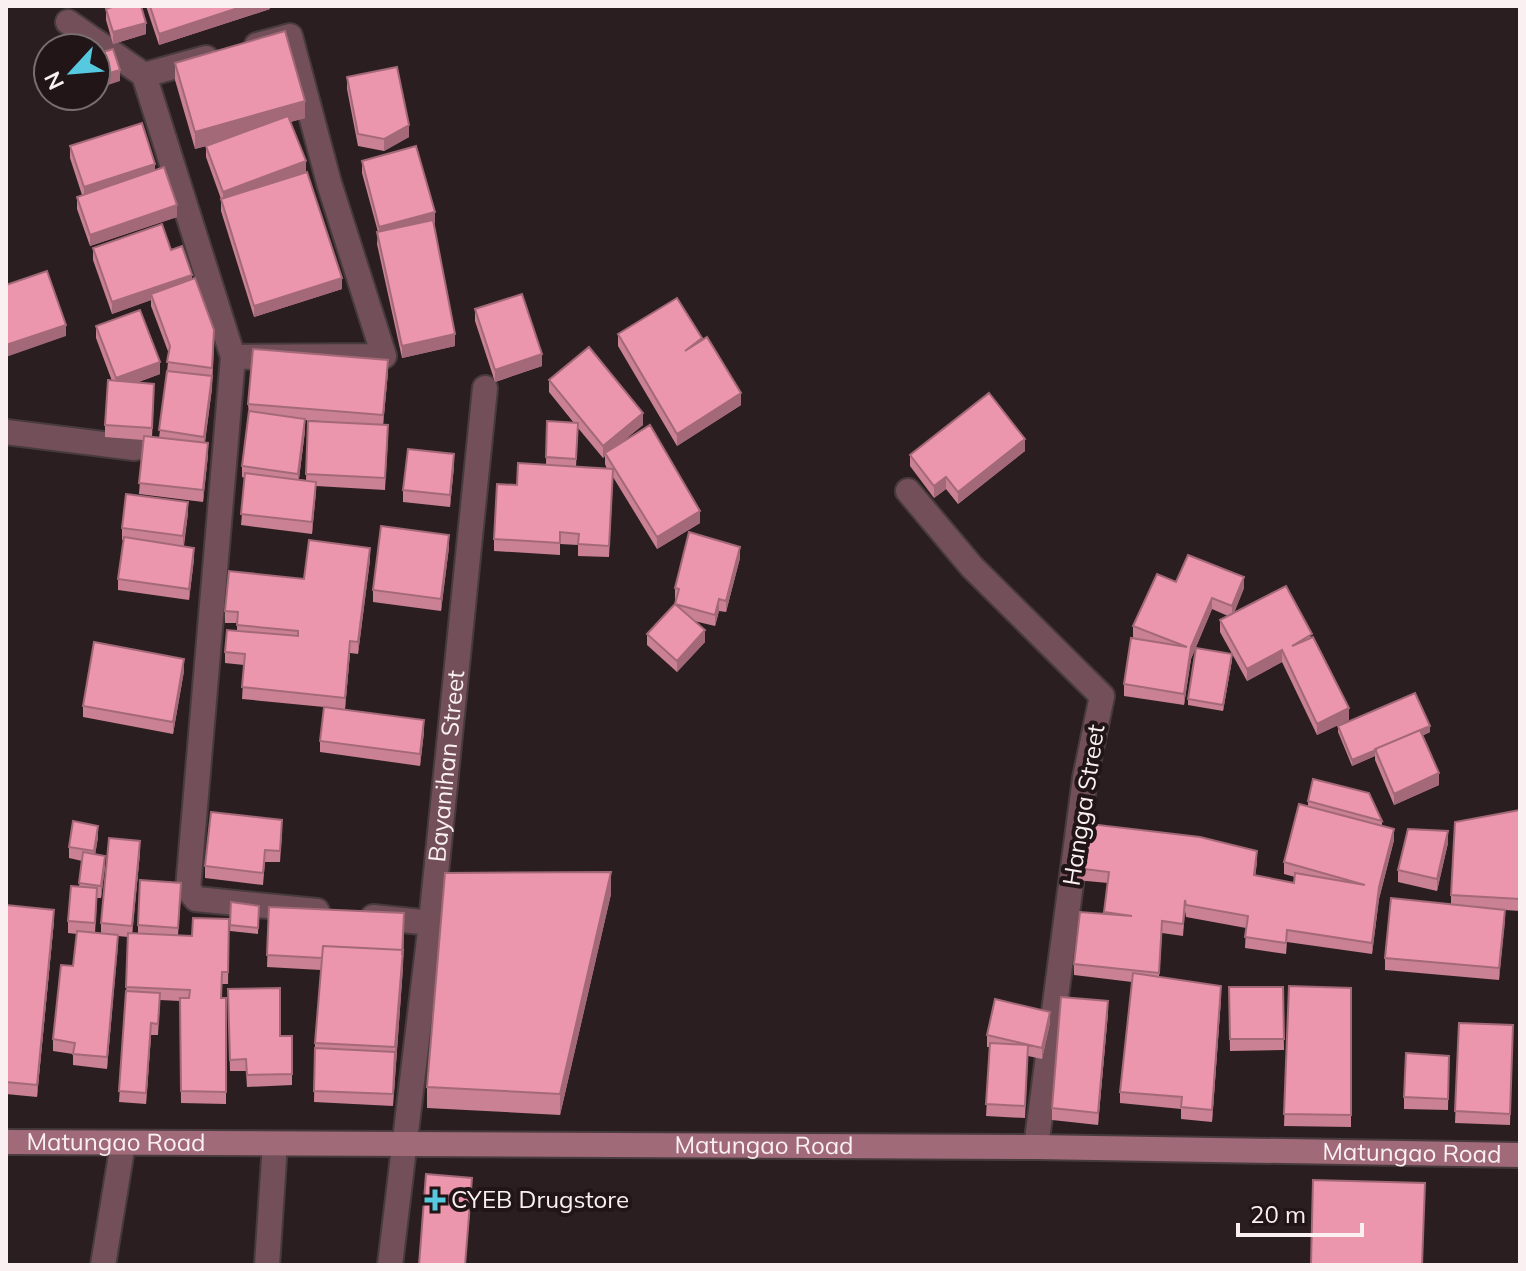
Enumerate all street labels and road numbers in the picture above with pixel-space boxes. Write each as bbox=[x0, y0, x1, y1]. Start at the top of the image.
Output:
street label: Bayanihan Street bbox=[421, 669, 470, 863]
street label: Hangga Street bbox=[1055, 722, 1111, 888]
street label: Matungao Road bbox=[26, 1126, 206, 1157]
street label: Matungao Road bbox=[674, 1129, 854, 1160]
street label: Matungao Road bbox=[1322, 1136, 1502, 1169]

